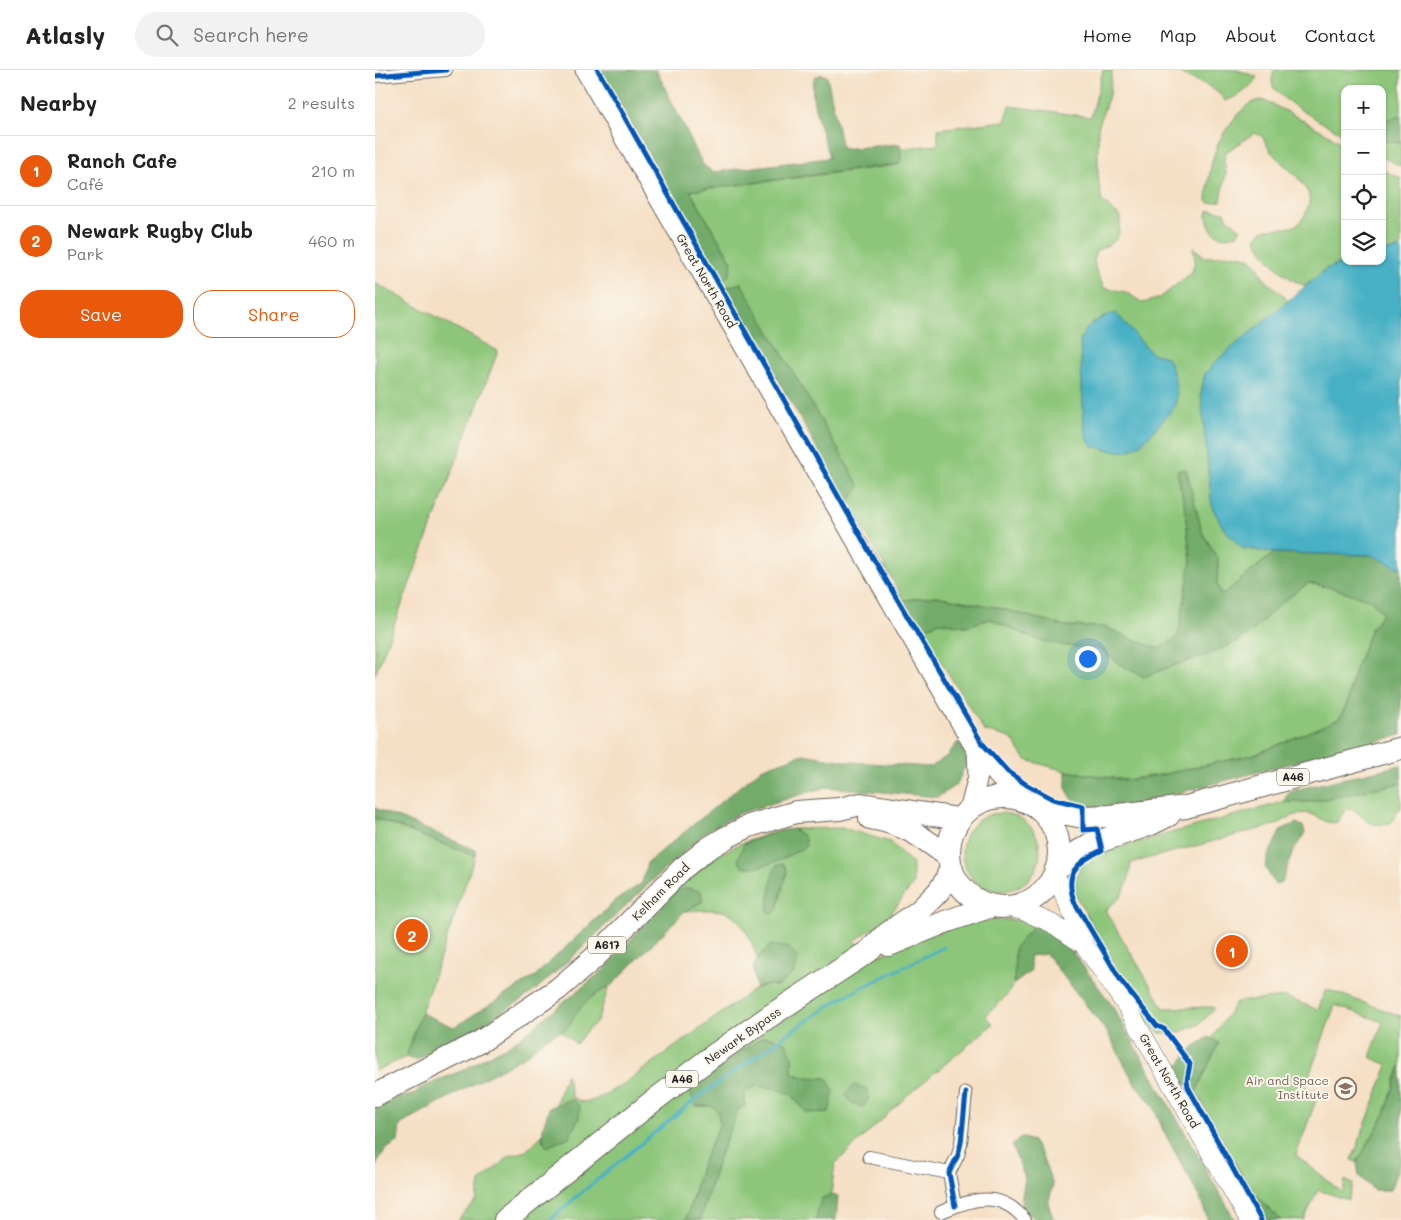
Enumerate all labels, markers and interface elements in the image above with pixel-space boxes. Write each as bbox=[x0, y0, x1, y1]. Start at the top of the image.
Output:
search box bbox=[135, 12, 485, 57]
text: Atlasly bbox=[25, 19, 105, 50]
icon: search bbox=[153, 21, 181, 49]
text: Search here bbox=[193, 22, 309, 47]
text: Home bbox=[1083, 23, 1132, 47]
text: Map bbox=[1160, 23, 1196, 47]
text: About bbox=[1224, 23, 1277, 47]
text: Contact bbox=[1305, 23, 1376, 47]
map controls bbox=[1341, 85, 1386, 265]
button: + bbox=[1341, 85, 1386, 130]
text: Nearby bbox=[20, 89, 97, 116]
text: 2 results bbox=[288, 92, 355, 113]
button: − bbox=[1341, 130, 1386, 175]
text: Ranch Cafe bbox=[67, 148, 177, 173]
text: 1 bbox=[32, 160, 40, 181]
text: 210 m bbox=[311, 160, 355, 181]
text: Café bbox=[67, 173, 104, 194]
button: locate bbox=[1341, 175, 1386, 220]
text: Newark Rugby Club bbox=[67, 218, 253, 243]
button: layers bbox=[1341, 220, 1386, 265]
text: 2 bbox=[32, 230, 40, 251]
text: 460 m bbox=[308, 230, 355, 251]
street label: Great North Road bbox=[673, 230, 741, 331]
text: Park bbox=[67, 243, 103, 264]
button: Save bbox=[20, 290, 183, 338]
button: Share bbox=[193, 290, 355, 338]
your location bbox=[1075, 646, 1101, 672]
road number: A46 bbox=[1277, 769, 1309, 786]
street label: Kelham Road bbox=[628, 859, 693, 924]
pin: 2 bbox=[396, 916, 428, 954]
pin: 1 bbox=[1216, 932, 1248, 970]
road number: A617 bbox=[588, 936, 626, 954]
street label: Newark Bypass bbox=[701, 1003, 784, 1067]
street label: Great North Road bbox=[1136, 1030, 1204, 1131]
road number: A46 bbox=[666, 1071, 698, 1088]
place label: Air and Space Institute bbox=[1245, 1072, 1329, 1102]
school or university icon: Air and Space Institute bbox=[1333, 1076, 1357, 1100]

